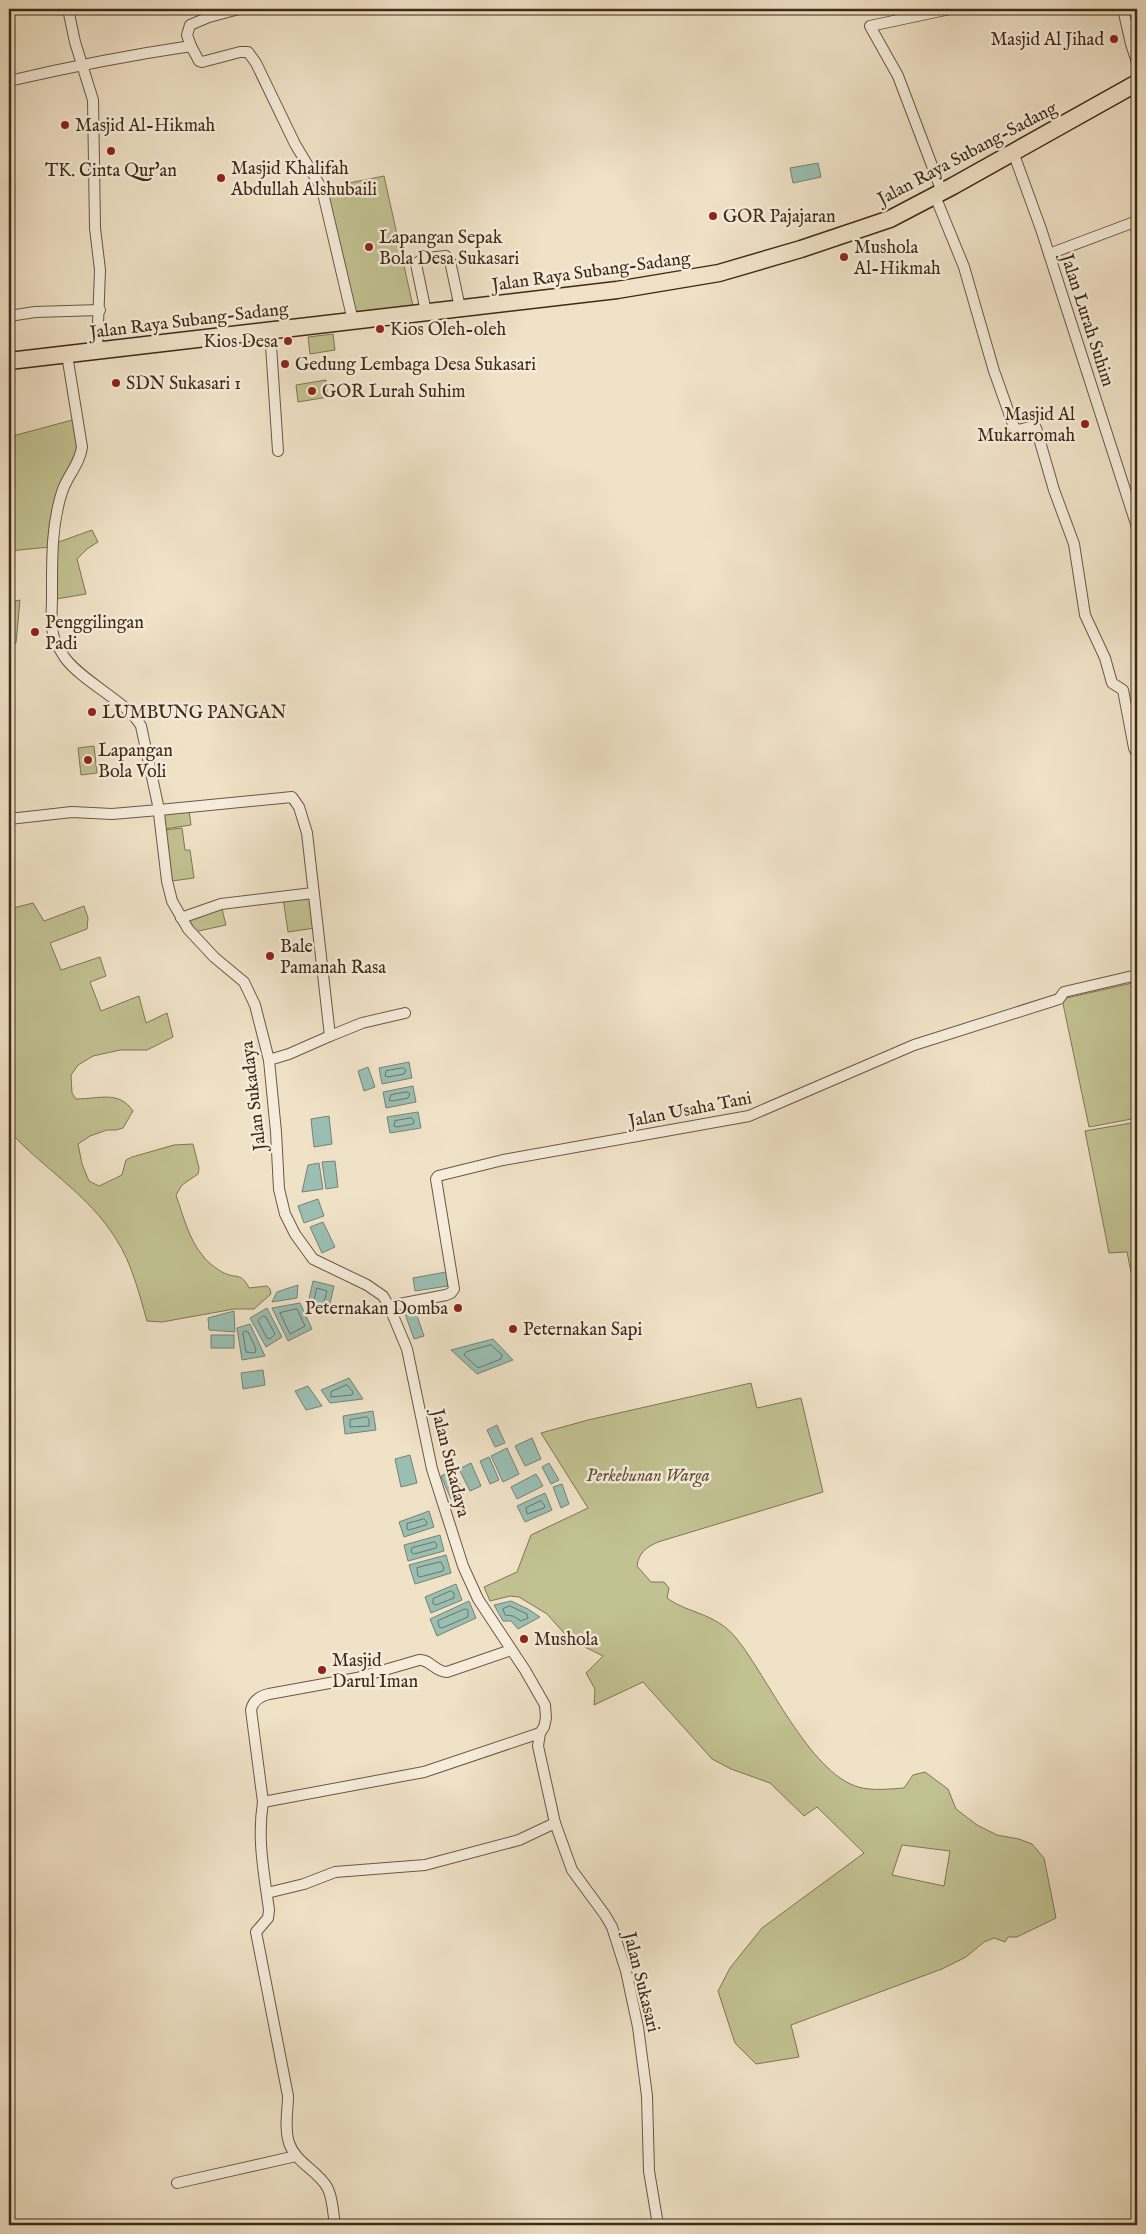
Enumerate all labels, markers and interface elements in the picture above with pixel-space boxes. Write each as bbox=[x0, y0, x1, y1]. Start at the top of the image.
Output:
place label: Masjid Al Jihad bbox=[990, 29, 1104, 52]
marker: Masjid Al Jihad bbox=[1108, 33, 1120, 45]
street label: Jalan Raya Subang-Sadang bbox=[872, 97, 1062, 212]
place label: Masjid Al-Hikmah bbox=[75, 115, 216, 138]
marker: Masjid Al-Hikmah bbox=[59, 119, 71, 131]
marker: TK. Cinta Qur'an bbox=[105, 145, 117, 157]
place label: Masjid Khalifah Abdullah Alshubaili bbox=[230, 158, 377, 202]
place label: TK. Cinta Qur'an bbox=[45, 160, 177, 183]
marker: Masjid Khalifah Abdullah Alshubaili bbox=[215, 172, 227, 184]
place label: GOR Pajajaran bbox=[723, 206, 836, 229]
marker: GOR Pajajaran bbox=[707, 210, 719, 222]
place label: Lapangan Sepak Bola Desa Sukasari bbox=[379, 227, 520, 271]
place label: Mushola Al-Hikmah bbox=[853, 237, 941, 281]
marker: Lapangan Sepak Bola Desa Sukasari bbox=[363, 241, 375, 253]
street label: Jalan Raya Subang-Sadang bbox=[489, 247, 692, 298]
street label: Jalan Lurah Suhim bbox=[1054, 249, 1119, 390]
marker: Mushola Al-Hikmah bbox=[838, 251, 850, 263]
street label: Jalan Raya Subang-Sadang bbox=[87, 298, 290, 345]
place label: Kios Oleh-oleh bbox=[390, 319, 506, 342]
marker: Kios Oleh-oleh bbox=[374, 323, 386, 335]
place label: Kios Desa bbox=[203, 331, 278, 354]
marker: Kios Desa bbox=[282, 335, 294, 347]
place label: Gedung Lembaga Desa Sukasari bbox=[295, 354, 536, 377]
marker: Gedung Lembaga Desa Sukasari bbox=[279, 358, 291, 370]
place label: SDN Sukasari 1 bbox=[126, 373, 241, 396]
marker: SDN Sukasari 1 bbox=[110, 377, 122, 389]
place label: GOR Lurah Suhim bbox=[322, 381, 466, 404]
marker: GOR Lurah Suhim bbox=[306, 385, 318, 397]
place label: Masjid Al Mukarromah bbox=[977, 404, 1075, 448]
marker: Masjid Al Mukarromah bbox=[1079, 418, 1091, 430]
place label: Penggilingan Padi bbox=[45, 612, 144, 656]
marker: Penggilingan Padi bbox=[29, 626, 41, 638]
place label: LUMBUNG PANGAN bbox=[102, 702, 287, 725]
marker: LUMBUNG PANGAN bbox=[86, 706, 98, 718]
place label: Lapangan Bola Voli bbox=[98, 740, 173, 784]
marker: Lapangan Bola Voli bbox=[82, 754, 94, 766]
place label: Bale Pamanah Rasa bbox=[280, 936, 386, 980]
marker: Bale Pamanah Rasa bbox=[264, 950, 276, 962]
street label: Jalan Sukadaya bbox=[236, 1039, 273, 1154]
street label: Jalan Usaha Tani bbox=[625, 1087, 754, 1134]
place label: Peternakan Domba bbox=[305, 1298, 448, 1321]
marker: Peternakan Domba bbox=[452, 1302, 464, 1314]
place label: Peternakan Sapi bbox=[523, 1319, 642, 1342]
marker: Peternakan Sapi bbox=[507, 1323, 519, 1335]
street label: Jalan Sukadaya bbox=[425, 1405, 474, 1520]
park label: Perkebunan Warga bbox=[586, 1465, 710, 1488]
place label: Mushola bbox=[534, 1629, 598, 1652]
marker: Mushola bbox=[518, 1633, 530, 1645]
place label: Masjid Darul Iman bbox=[332, 1650, 418, 1694]
marker: Masjid Darul Iman bbox=[316, 1664, 328, 1676]
street label: Jalan Sukasari bbox=[617, 1928, 664, 2035]

